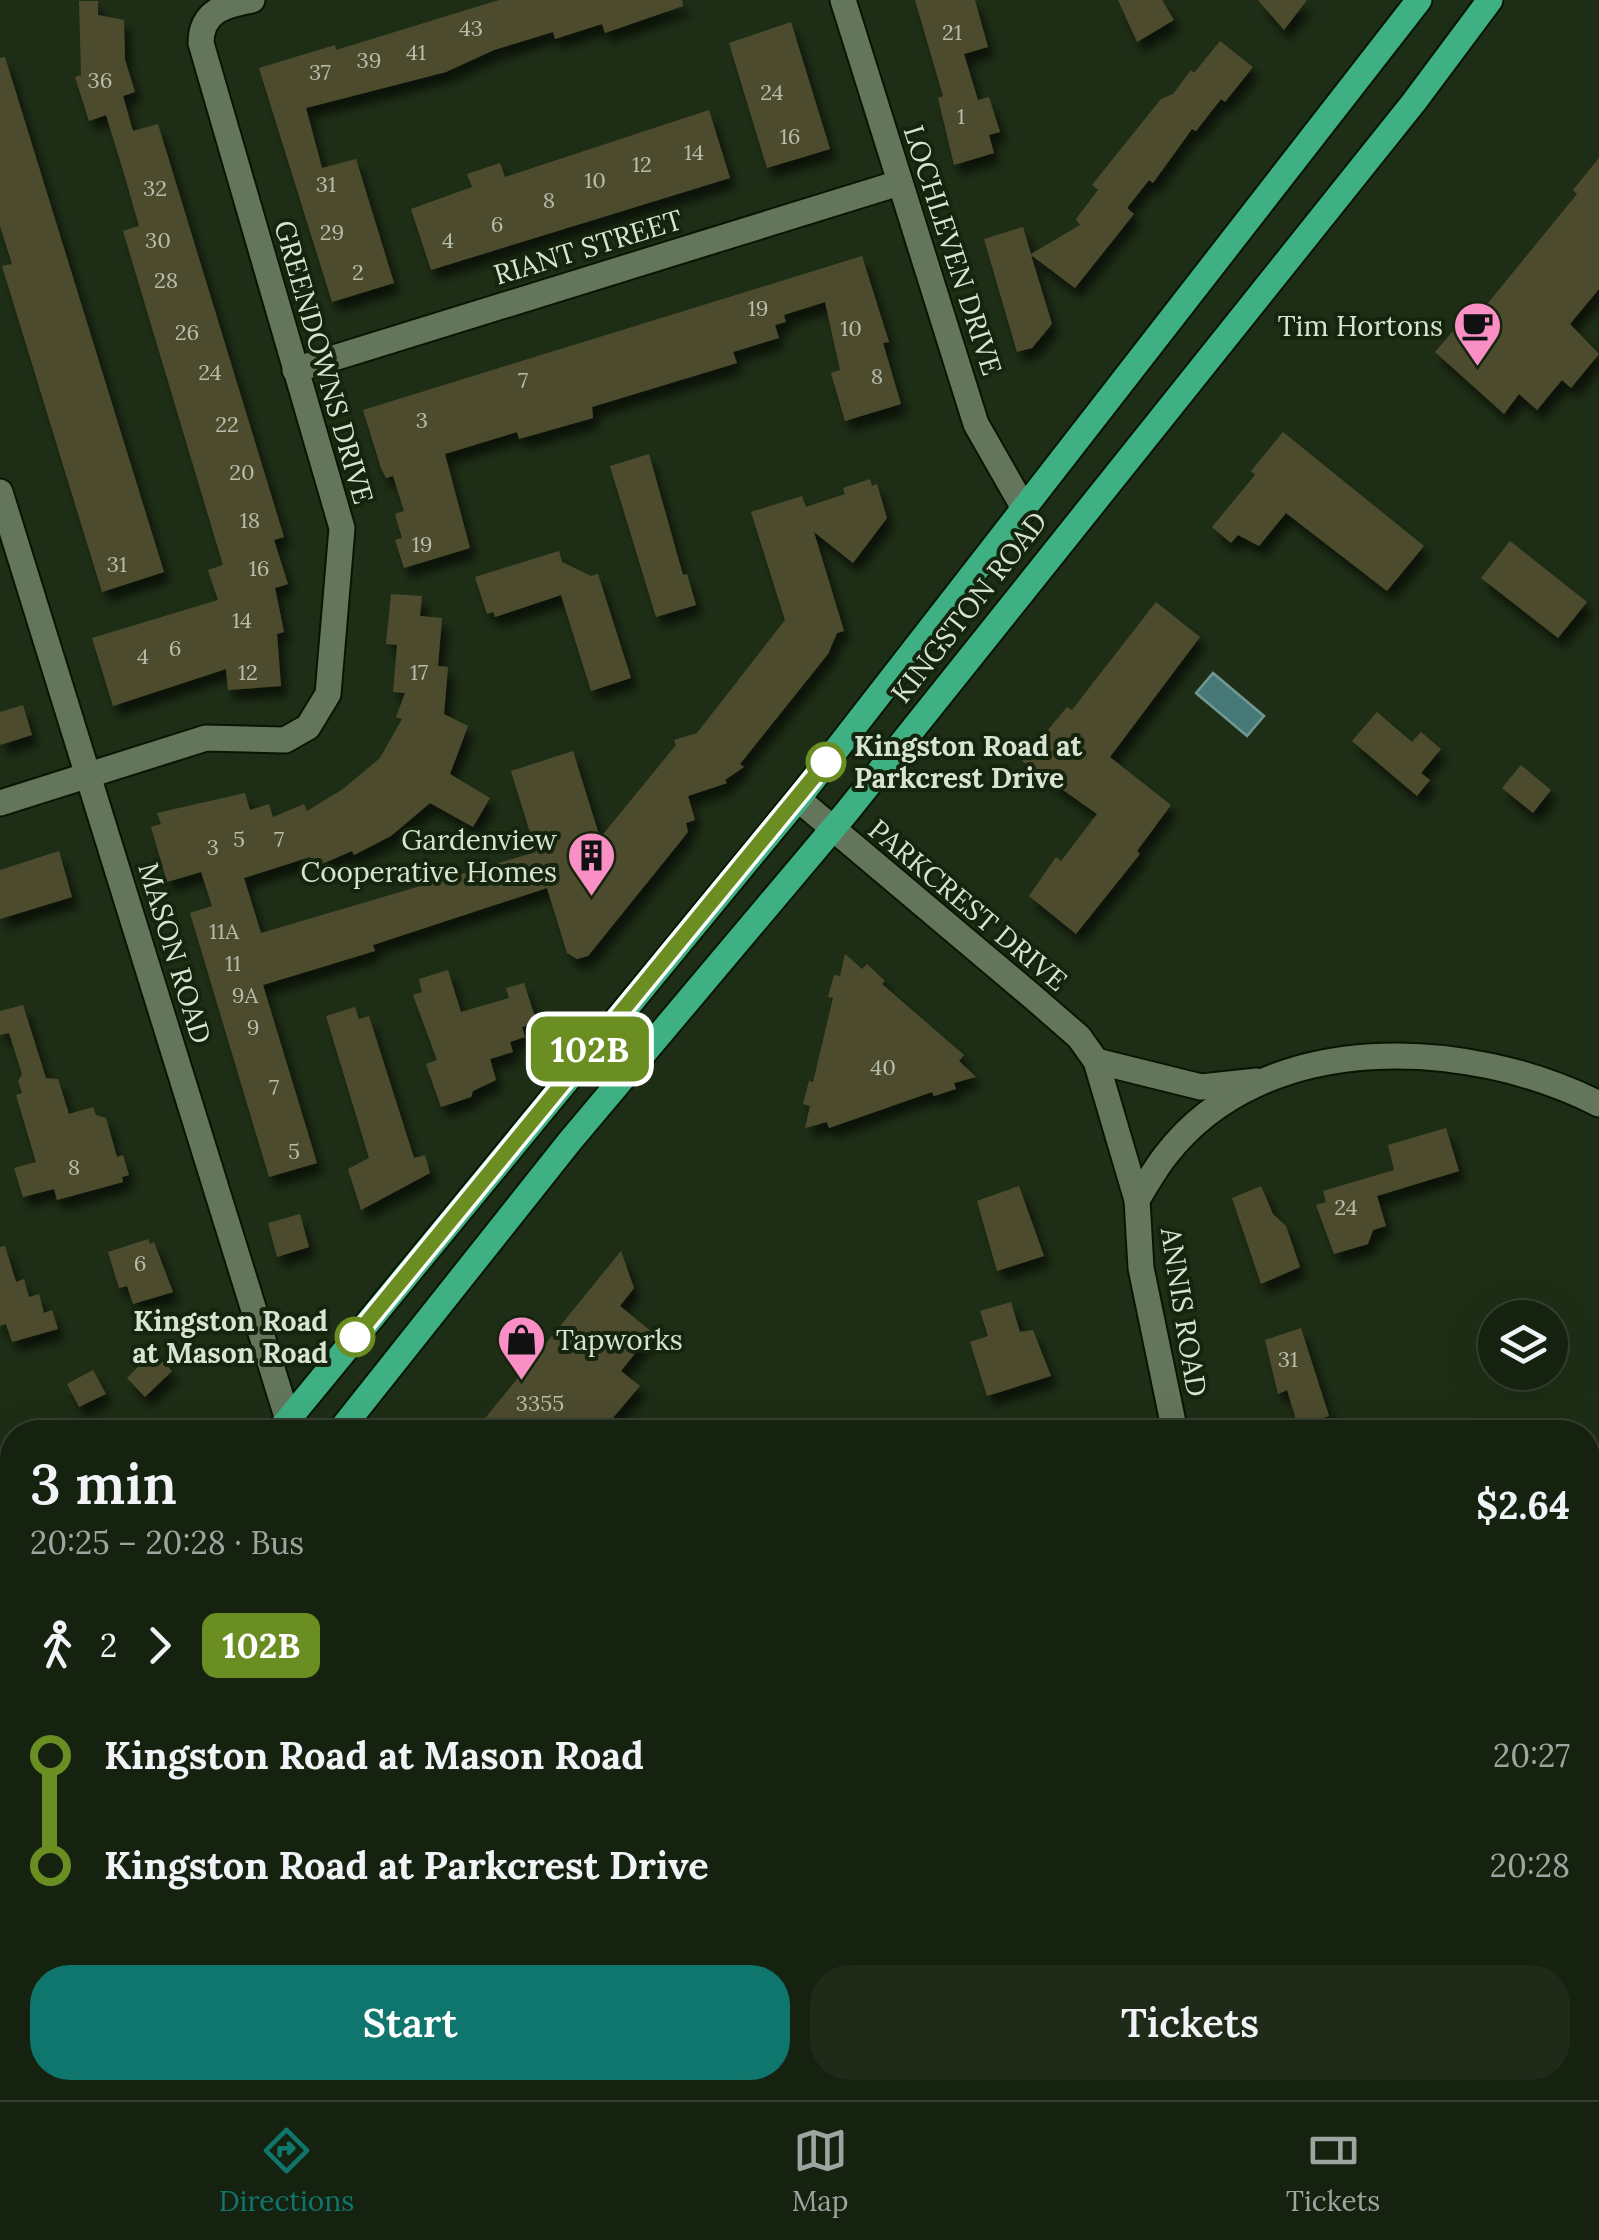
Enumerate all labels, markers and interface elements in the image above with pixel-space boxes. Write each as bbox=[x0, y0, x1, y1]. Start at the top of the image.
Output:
house number: 43 bbox=[459, 14, 483, 42]
house number: 21 bbox=[942, 18, 962, 46]
house number: 41 bbox=[406, 38, 426, 66]
house number: 39 bbox=[357, 46, 381, 74]
house number: 37 bbox=[309, 58, 331, 86]
house number: 36 bbox=[88, 66, 112, 94]
house number: 24 bbox=[760, 78, 784, 106]
house number: 1 bbox=[957, 102, 965, 130]
street label: LOCHLEVEN DRIVE bbox=[896, 121, 1010, 379]
house number: 16 bbox=[780, 122, 800, 150]
house number: 14 bbox=[684, 138, 704, 166]
house number: 12 bbox=[632, 150, 652, 178]
house number: 10 bbox=[584, 166, 606, 194]
house number: 31 bbox=[316, 170, 336, 198]
house number: 32 bbox=[143, 174, 167, 202]
house number: 8 bbox=[543, 186, 555, 214]
street label: RIANT STREET bbox=[489, 201, 687, 293]
house number: 6 bbox=[491, 210, 503, 238]
street label: GREENDOWNS DRIVE bbox=[266, 216, 382, 508]
house number: 29 bbox=[320, 218, 344, 246]
house number: 30 bbox=[145, 226, 171, 254]
house number: 4 bbox=[442, 226, 454, 254]
house number: 2 bbox=[352, 258, 364, 286]
house number: 28 bbox=[154, 266, 178, 294]
house number: 19 bbox=[748, 294, 768, 322]
cafe icon: Tim Hortons bbox=[1452, 300, 1504, 368]
place label: Tim Hortons bbox=[1278, 308, 1443, 344]
house number: 10 bbox=[840, 314, 862, 342]
house number: 26 bbox=[175, 318, 199, 346]
house number: 24 bbox=[198, 358, 222, 386]
house number: 8 bbox=[871, 362, 883, 390]
house number: 7 bbox=[518, 366, 528, 394]
house number: 3 bbox=[416, 406, 428, 434]
house number: 22 bbox=[215, 410, 239, 438]
house number: 20 bbox=[229, 458, 255, 486]
street label: KINGSTON ROAD bbox=[883, 504, 1055, 710]
house number: 18 bbox=[240, 506, 260, 534]
house number: 19 bbox=[412, 530, 432, 558]
house number: 31 bbox=[107, 550, 127, 578]
house number: 16 bbox=[249, 554, 269, 582]
house number: 14 bbox=[232, 606, 252, 634]
house number: 6 bbox=[169, 634, 181, 662]
house number: 4 bbox=[137, 642, 149, 670]
house number: 12 bbox=[238, 658, 258, 686]
house number: 17 bbox=[410, 658, 428, 686]
place label: Kingston Road at Parkcrest Drive bbox=[854, 728, 1083, 796]
marker: Kingston Road at Parkcrest Drive bbox=[807, 743, 845, 781]
street label: PARKCREST DRIVE bbox=[861, 811, 1075, 999]
place label: Gardenview Cooperative Homes bbox=[301, 822, 558, 890]
house number: 5 bbox=[233, 825, 245, 853]
house number: 7 bbox=[274, 825, 284, 853]
building icon: Gardenview Cooperative Homes bbox=[566, 830, 618, 898]
house number: 3 bbox=[207, 833, 219, 861]
street label: MASON ROAD bbox=[130, 858, 220, 1048]
house number: 11A bbox=[209, 917, 240, 945]
house number: 11 bbox=[225, 949, 241, 977]
house number: 9A bbox=[232, 981, 259, 1009]
house number: 9 bbox=[247, 1013, 259, 1041]
line badge: 102B bbox=[520, 1016, 660, 1082]
text: 102B bbox=[551, 1027, 629, 1072]
house number: 40 bbox=[870, 1053, 896, 1081]
house number: 7 bbox=[269, 1073, 279, 1101]
house number: 5 bbox=[288, 1137, 300, 1165]
house number: 8 bbox=[68, 1153, 80, 1181]
house number: 24 bbox=[1334, 1193, 1358, 1221]
street label: ANNIS ROAD bbox=[1153, 1224, 1215, 1399]
house number: 6 bbox=[134, 1249, 146, 1277]
map controls bbox=[1478, 1300, 1568, 1390]
button: layers bbox=[1478, 1300, 1568, 1390]
place label: Kingston Road at Mason Road bbox=[132, 1303, 328, 1371]
shop icon: Tapworks bbox=[495, 1314, 547, 1382]
marker: Kingston Road at Mason Road bbox=[336, 1318, 374, 1356]
place label: Tapworks bbox=[556, 1322, 683, 1358]
house number: 31 bbox=[1278, 1345, 1298, 1373]
house number: 3355 bbox=[516, 1389, 564, 1417]
text: 3 min bbox=[30, 1449, 177, 1519]
text: $2.64 bbox=[1476, 1481, 1570, 1529]
text: 20:25 – 20:28 · Bus bbox=[30, 1522, 304, 1563]
icon: walk bbox=[30, 1618, 85, 1673]
icon: forward bbox=[132, 1618, 187, 1673]
text: 102B bbox=[222, 1623, 300, 1668]
text: 2 bbox=[100, 1625, 117, 1666]
text: Kingston Road at Mason Road bbox=[104, 1731, 644, 1779]
text: 20:27 bbox=[1493, 1735, 1570, 1776]
text: Kingston Road at Parkcrest Drive bbox=[104, 1841, 709, 1889]
text: 20:28 bbox=[1490, 1845, 1570, 1886]
button: Start bbox=[30, 1965, 790, 2080]
button: Tickets bbox=[810, 1965, 1570, 2080]
tab: Directions bbox=[219, 2123, 354, 2219]
tab: Map bbox=[792, 2123, 849, 2219]
tab: Tickets bbox=[1286, 2123, 1380, 2219]

